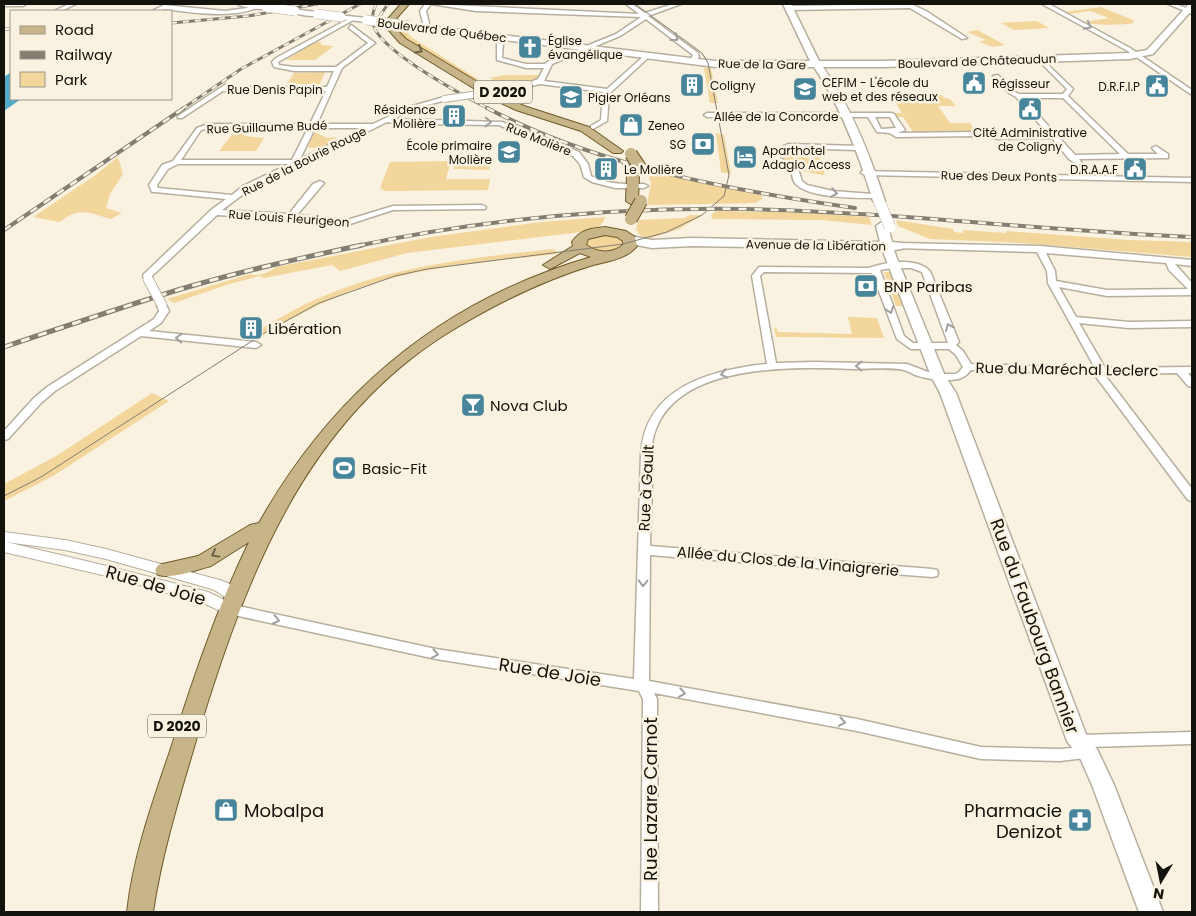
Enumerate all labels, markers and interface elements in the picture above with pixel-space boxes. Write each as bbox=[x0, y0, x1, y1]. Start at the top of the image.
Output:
legend bbox=[10, 10, 172, 100]
street label: Boulevard de Québec bbox=[376, 14, 508, 46]
text: Road bbox=[55, 19, 94, 40]
one-way arrow bbox=[1083, 20, 1092, 30]
place label: Église évangélique bbox=[548, 32, 623, 63]
one-way arrow bbox=[669, 32, 679, 41]
church icon: Église évangélique bbox=[517, 34, 543, 60]
text: Railway bbox=[55, 44, 113, 65]
one-way arrow bbox=[413, 44, 422, 54]
street label: Boulevard de Châteaudun bbox=[897, 50, 1057, 72]
street label: Rue de la Gare bbox=[718, 55, 806, 73]
text: Park bbox=[55, 69, 87, 90]
public building icon: Régisseur bbox=[961, 70, 987, 96]
building icon: Coligny bbox=[679, 72, 705, 98]
public building icon: D.R.F.I.P bbox=[1144, 73, 1170, 99]
place label: CEFIM - L'école du web et des réseaux bbox=[822, 74, 938, 105]
place label: Régisseur bbox=[992, 75, 1050, 92]
school or university icon: CEFIM - L'école du web et des réseaux bbox=[792, 76, 818, 102]
place label: Coligny bbox=[710, 77, 756, 94]
place label: D.R.F.I.P bbox=[1098, 78, 1140, 95]
road number: D 2020 bbox=[474, 80, 532, 104]
street label: Rue Denis Papin bbox=[227, 81, 323, 98]
school or university icon: Pigier Orléans bbox=[558, 84, 584, 110]
place label: Pigier Orléans bbox=[588, 89, 670, 106]
public building icon: Cité Administrative de Coligny bbox=[1017, 96, 1043, 122]
place label: Résidence Molière bbox=[374, 101, 436, 132]
building icon: Résidence Molière bbox=[441, 103, 467, 129]
street label: Allée de la Concorde bbox=[714, 108, 838, 125]
shop icon: Zeneo bbox=[618, 112, 644, 138]
street label: Rue Guillaume Budé bbox=[206, 116, 328, 138]
one-way arrow bbox=[484, 117, 492, 128]
place label: Zeneo bbox=[648, 117, 685, 134]
street label: Rue Molière bbox=[504, 118, 574, 160]
street label: Rue de la Bourie Rouge bbox=[239, 122, 369, 200]
place label: Cité Administrative de Coligny bbox=[973, 124, 1087, 155]
bank icon: SG bbox=[690, 131, 716, 157]
place label: SG bbox=[670, 136, 686, 153]
place label: École primaire Molière bbox=[406, 137, 492, 168]
school or university icon: École primaire Molière bbox=[496, 139, 522, 165]
place label: Aparthotel Adagio Access bbox=[762, 142, 851, 173]
hotel icon: Aparthotel Adagio Access bbox=[732, 144, 758, 170]
building icon: Le Molière bbox=[593, 156, 619, 182]
public building icon: D.R.A.A.F bbox=[1122, 156, 1148, 182]
place label: Le Molière bbox=[624, 161, 683, 178]
place label: D.R.A.A.F bbox=[1070, 161, 1118, 178]
street label: Rue des Deux Ponts bbox=[941, 166, 1057, 186]
one-way arrow bbox=[829, 187, 838, 197]
street label: Rue Louis Fleurigeon bbox=[228, 205, 350, 231]
street label: Avenue de la Libération bbox=[746, 235, 886, 255]
bank icon: BNP Paribas bbox=[853, 273, 879, 299]
place label: BNP Paribas bbox=[884, 276, 973, 297]
one-way arrow bbox=[884, 305, 894, 314]
building icon: Libération bbox=[238, 315, 264, 341]
place label: Libération bbox=[268, 318, 342, 339]
one-way arrow bbox=[944, 323, 955, 332]
one-way arrow bbox=[175, 332, 183, 343]
street label: Rue du Maréchal Leclerc bbox=[975, 357, 1159, 381]
one-way arrow bbox=[854, 361, 862, 372]
one-way arrow bbox=[719, 368, 728, 379]
bar icon: Nova Club bbox=[460, 392, 486, 418]
place label: Nova Club bbox=[490, 395, 568, 416]
street label: Rue à Gault bbox=[633, 444, 659, 532]
sports icon: Basic-Fit bbox=[331, 455, 357, 481]
place label: Basic-Fit bbox=[362, 458, 427, 479]
street label: Rue du Faubourg Bannier bbox=[984, 515, 1086, 737]
street label: Allée du Clos de la Vinaigrerie bbox=[676, 541, 900, 581]
one-way arrow bbox=[212, 548, 221, 558]
street label: Rue de Joie bbox=[103, 559, 209, 611]
one-way arrow bbox=[638, 580, 648, 587]
one-way arrow bbox=[272, 614, 280, 625]
one-way arrow bbox=[431, 648, 439, 659]
street label: Rue de Joie bbox=[497, 652, 603, 692]
one-way arrow bbox=[677, 687, 686, 698]
road number: D 2020 bbox=[148, 714, 206, 738]
street label: Rue Lazare Carnot bbox=[638, 717, 663, 881]
one-way arrow bbox=[837, 717, 846, 727]
shop icon: Mobalpa bbox=[213, 797, 239, 823]
place label: Mobalpa bbox=[244, 798, 324, 823]
place label: Pharmacie Denizot bbox=[964, 798, 1062, 844]
pharmacy icon: Pharmacie Denizot bbox=[1067, 807, 1093, 833]
north arrow bbox=[1136, 856, 1186, 906]
text: N bbox=[1152, 883, 1166, 905]

